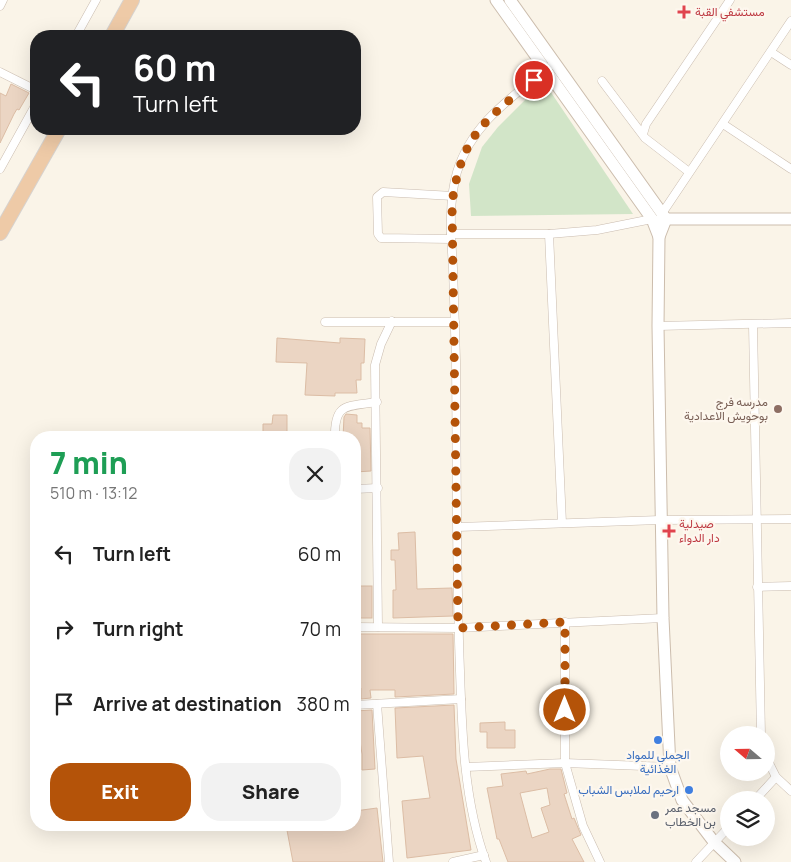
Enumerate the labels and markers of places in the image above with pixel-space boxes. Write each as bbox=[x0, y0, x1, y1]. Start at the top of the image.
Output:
place label: مستشفي القبة bbox=[695, 3, 765, 22]
marker: مستشفي القبة bbox=[677, 5, 691, 19]
pin bbox=[513, 59, 555, 101]
place label: مدرسه فرج بوحويش الاعدادية bbox=[684, 393, 768, 424]
marker: مدرسه فرج بوحويش الاعدادية bbox=[772, 403, 784, 415]
place label: صيدلية دار الدواء bbox=[679, 515, 720, 546]
marker: صيدلية دار الدواء bbox=[663, 525, 675, 537]
marker: الجملي للمواد الغذائية bbox=[652, 734, 664, 746]
place label: الجملي للمواد الغذائية bbox=[626, 746, 690, 777]
place label: ارحيم لملابس الشباب bbox=[578, 781, 679, 798]
marker: ارحيم لملابس الشباب bbox=[683, 784, 695, 796]
place label: مسجد عمر بن الخطاب bbox=[664, 799, 716, 830]
marker: مسجد عمر بن الخطاب bbox=[649, 809, 661, 821]

